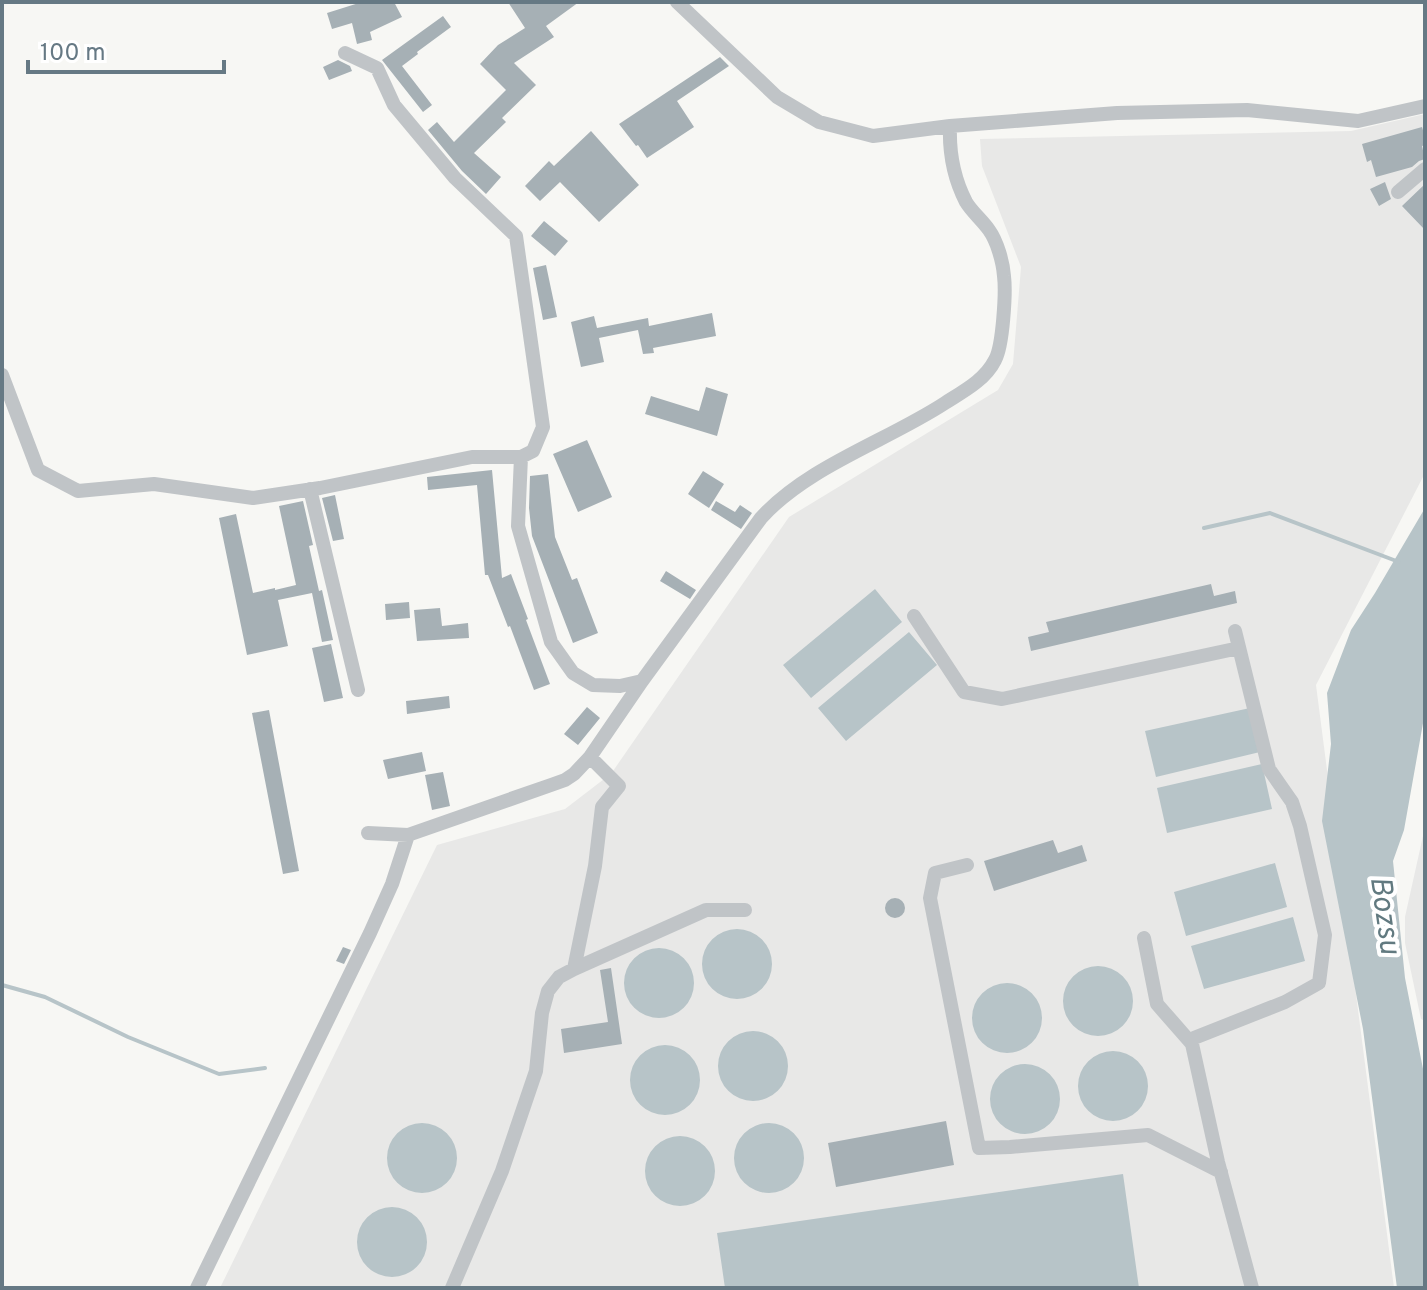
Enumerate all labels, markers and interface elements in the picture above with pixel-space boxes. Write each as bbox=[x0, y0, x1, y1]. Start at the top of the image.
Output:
scale bar bbox=[28, 24, 224, 74]
text: 100 m bbox=[40, 39, 106, 69]
water label: Bozsu bbox=[1360, 874, 1407, 957]

